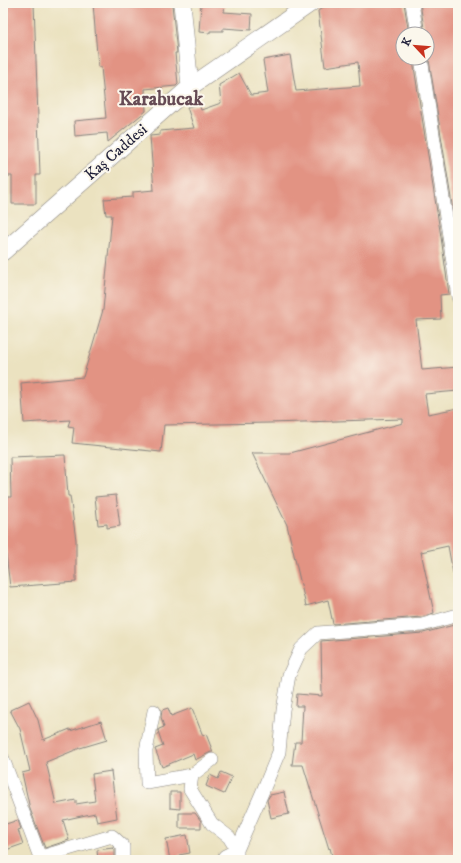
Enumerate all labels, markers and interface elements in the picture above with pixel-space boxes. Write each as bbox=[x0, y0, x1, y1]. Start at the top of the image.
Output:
north arrow bbox=[395, 26, 435, 66]
text: K bbox=[399, 35, 415, 49]
district label: Karabucak bbox=[119, 87, 204, 112]
street label: Kaş Caddesi bbox=[81, 119, 151, 185]

